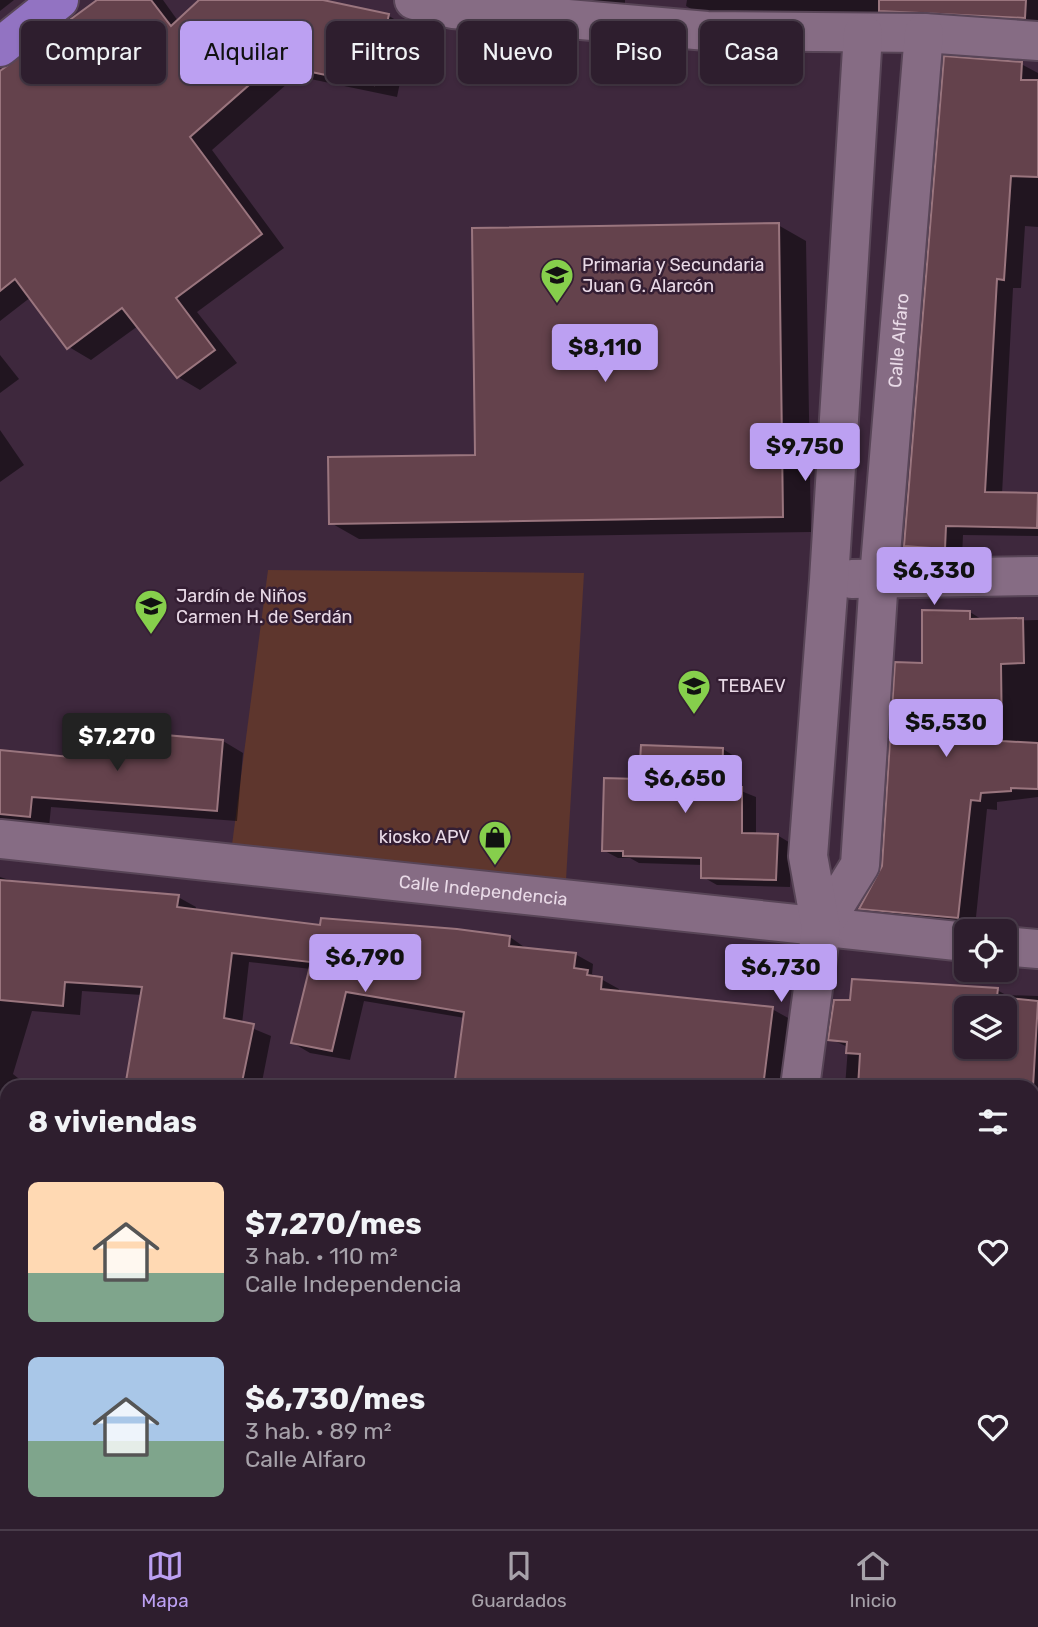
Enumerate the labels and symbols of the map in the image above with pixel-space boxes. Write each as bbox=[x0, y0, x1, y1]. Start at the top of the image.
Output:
place label: Primaria y Secundaria Juan G. Alarcón bbox=[582, 254, 764, 297]
school or university icon: Primaria y Secundaria Juan G. Alarcón bbox=[538, 256, 576, 305]
street label: Calle Alfaro bbox=[884, 292, 913, 389]
pin: $8,110 bbox=[548, 324, 662, 384]
pin: $9,750 bbox=[748, 424, 862, 483]
pin: $6,330 bbox=[877, 548, 991, 607]
place label: Jardín de Niños Carmen H. de Serdán bbox=[176, 585, 353, 628]
school or university icon: Jardín de Niños Carmen H. de Serdán bbox=[132, 587, 170, 636]
school or university icon: TEBAEV bbox=[675, 667, 713, 716]
place label: TEBAEV bbox=[718, 675, 786, 697]
pin: $5,530 bbox=[889, 700, 1003, 759]
pin: $7,270 bbox=[60, 714, 174, 773]
pin: $6,650 bbox=[628, 756, 742, 815]
shop icon: kiosko APV bbox=[476, 818, 514, 867]
place label: kiosko APV bbox=[379, 826, 470, 848]
street label: Calle Independencia bbox=[398, 871, 569, 910]
pin: $6,790 bbox=[308, 934, 422, 994]
pin: $6,730 bbox=[724, 944, 838, 1004]

